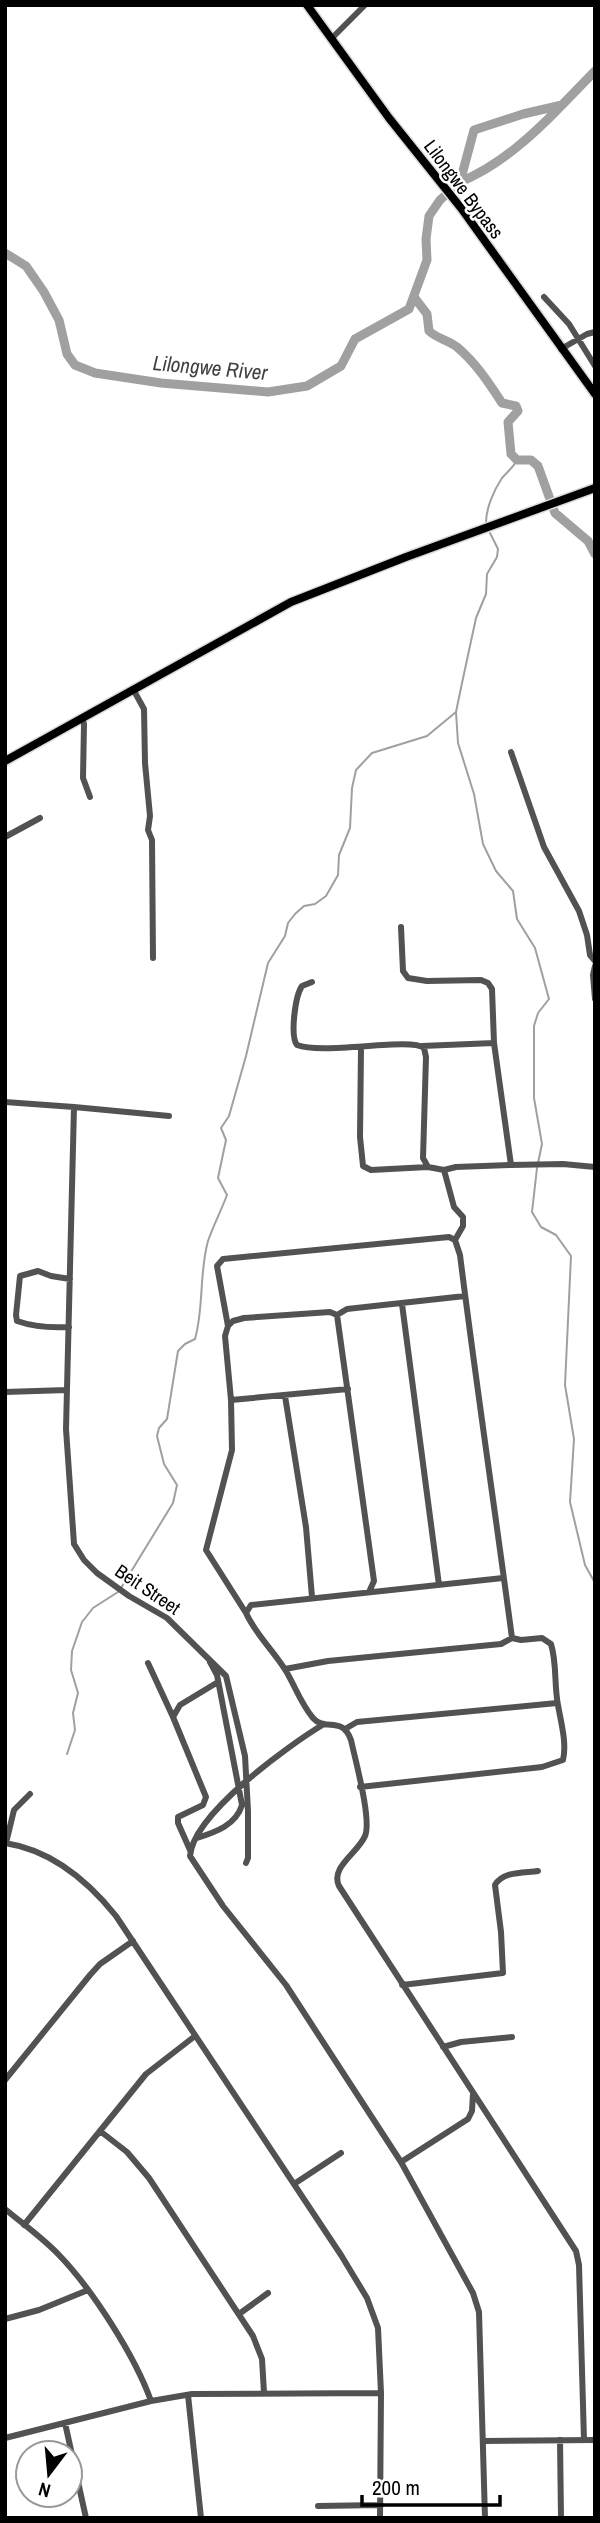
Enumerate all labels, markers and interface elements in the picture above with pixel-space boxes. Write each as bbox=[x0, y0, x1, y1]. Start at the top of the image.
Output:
street label: Lilongwe Bypass bbox=[418, 134, 510, 244]
water label: Lilongwe River bbox=[152, 348, 270, 387]
street label: Beit Street bbox=[110, 1558, 186, 1621]
north arrow bbox=[14, 2439, 84, 2509]
scale bar bbox=[362, 2464, 500, 2508]
text: 200 m bbox=[372, 2473, 420, 2502]
text: N bbox=[35, 2476, 53, 2504]

